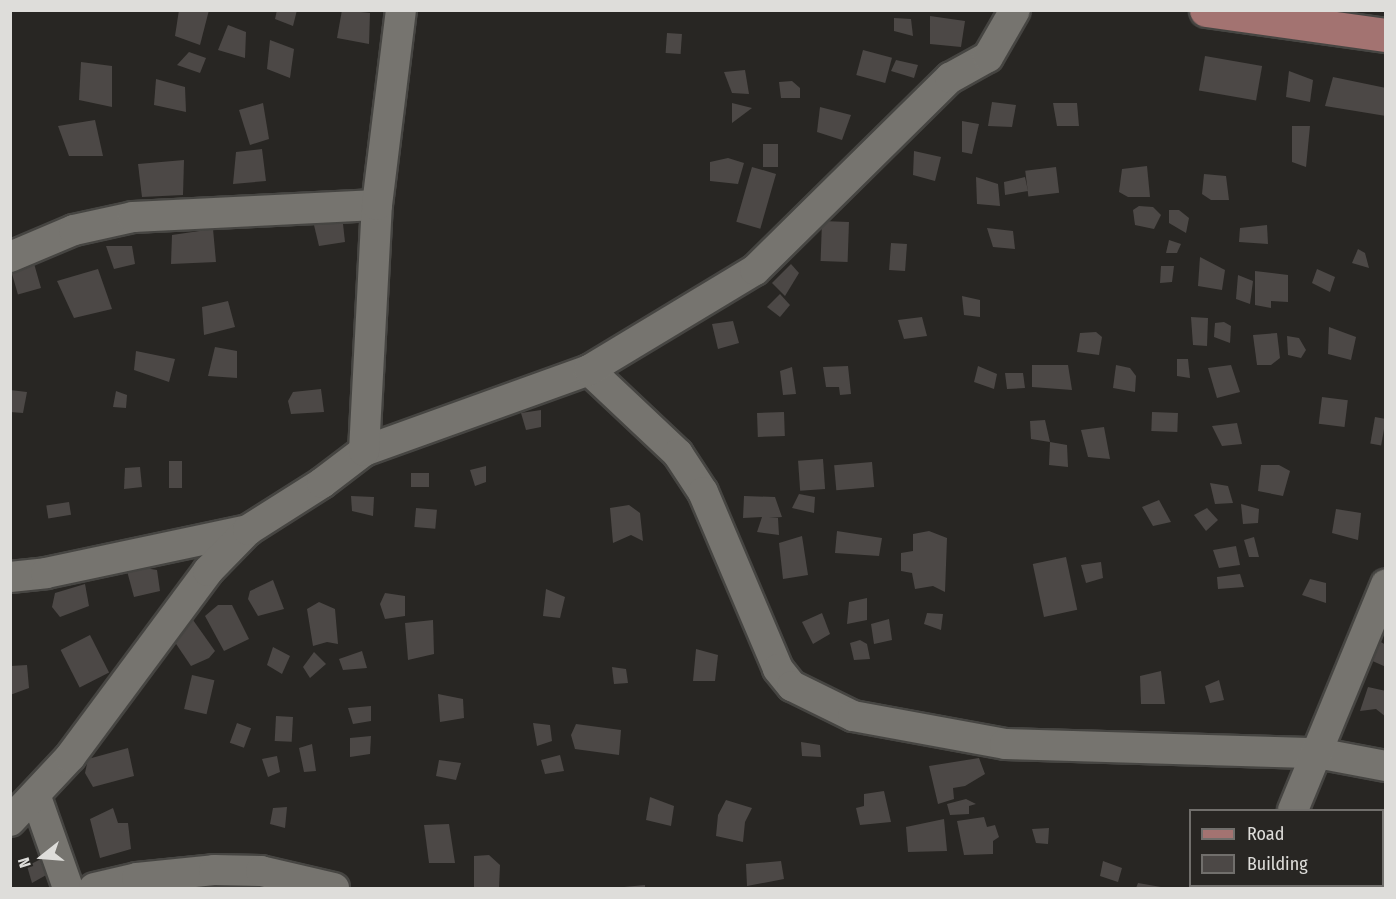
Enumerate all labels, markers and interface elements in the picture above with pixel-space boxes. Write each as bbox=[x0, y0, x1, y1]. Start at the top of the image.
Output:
legend bbox=[1189, 809, 1384, 887]
text: Road bbox=[1247, 823, 1284, 845]
north arrow bbox=[12, 827, 72, 887]
text: Building bbox=[1247, 853, 1308, 875]
text: N bbox=[14, 855, 35, 870]

